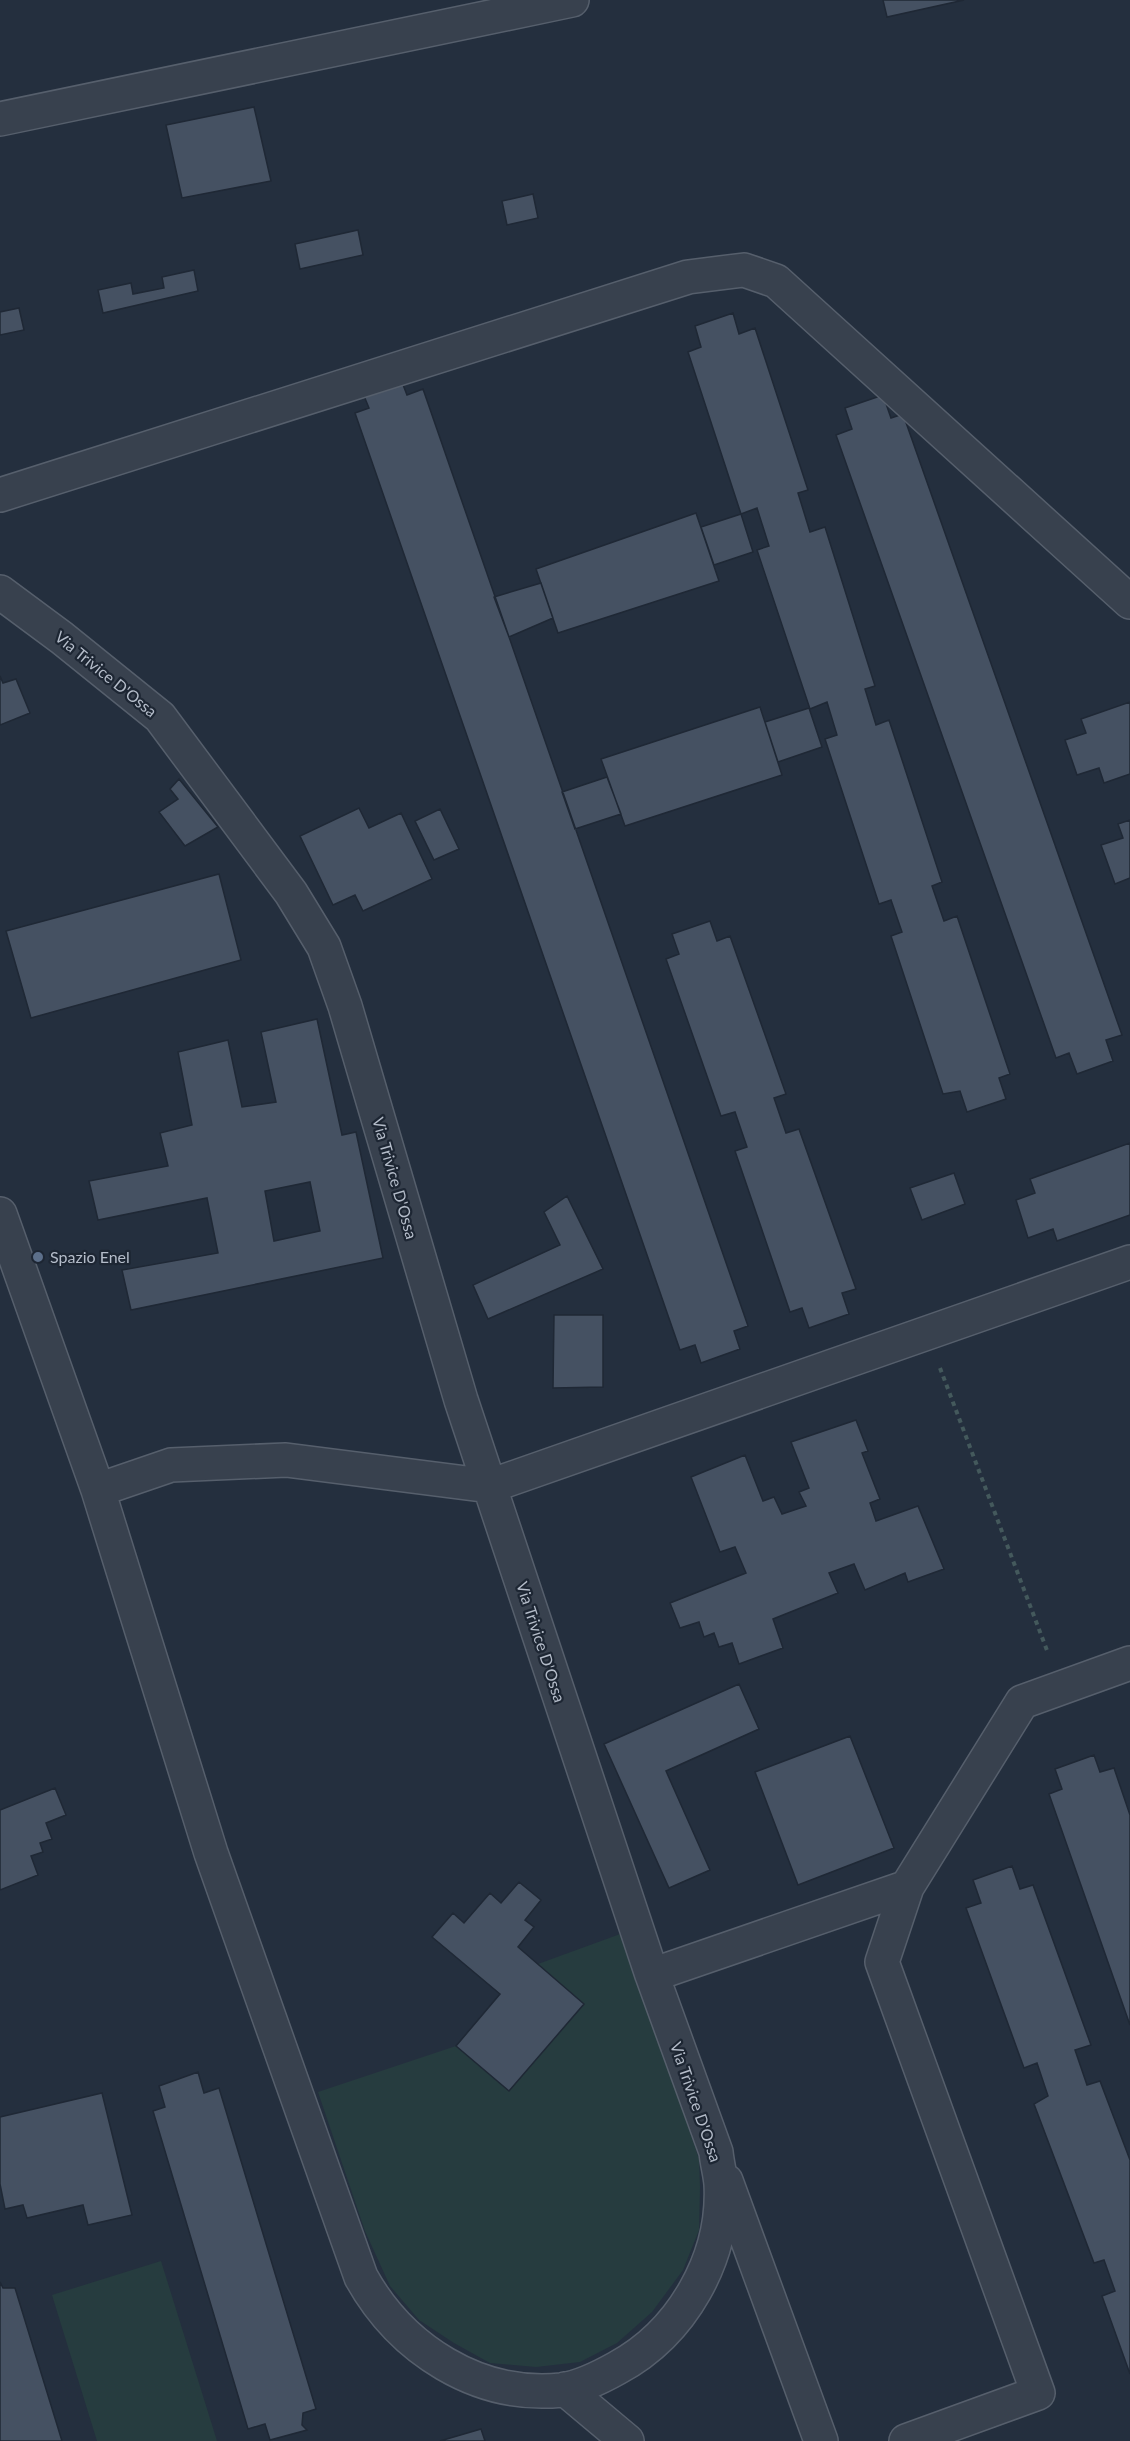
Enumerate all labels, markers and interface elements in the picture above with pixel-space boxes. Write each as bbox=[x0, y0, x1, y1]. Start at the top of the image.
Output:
street label: Via Trivice D'Ossa bbox=[52, 627, 161, 721]
street label: Via Trivice D'Ossa bbox=[369, 1115, 422, 1241]
place label: Spazio Enel bbox=[50, 1247, 130, 1266]
marker: Spazio Enel bbox=[31, 1250, 45, 1264]
street label: Via Trivice D'Ossa bbox=[513, 1579, 570, 1705]
street label: Via Trivice D'Ossa bbox=[667, 2039, 726, 2164]

